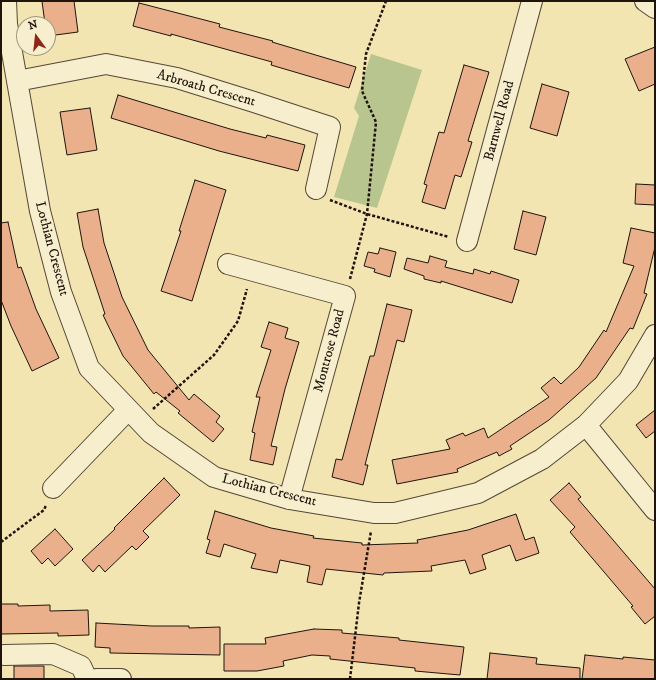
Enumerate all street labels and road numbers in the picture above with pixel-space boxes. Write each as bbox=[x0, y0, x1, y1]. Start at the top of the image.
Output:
street label: Arbroath Crescent bbox=[155, 67, 257, 111]
street label: Barnwell Road bbox=[481, 79, 519, 163]
street label: Lothian Crescent bbox=[30, 200, 72, 298]
street label: Montrose Road bbox=[311, 307, 349, 395]
street label: Lothian Crescent bbox=[220, 471, 318, 511]

